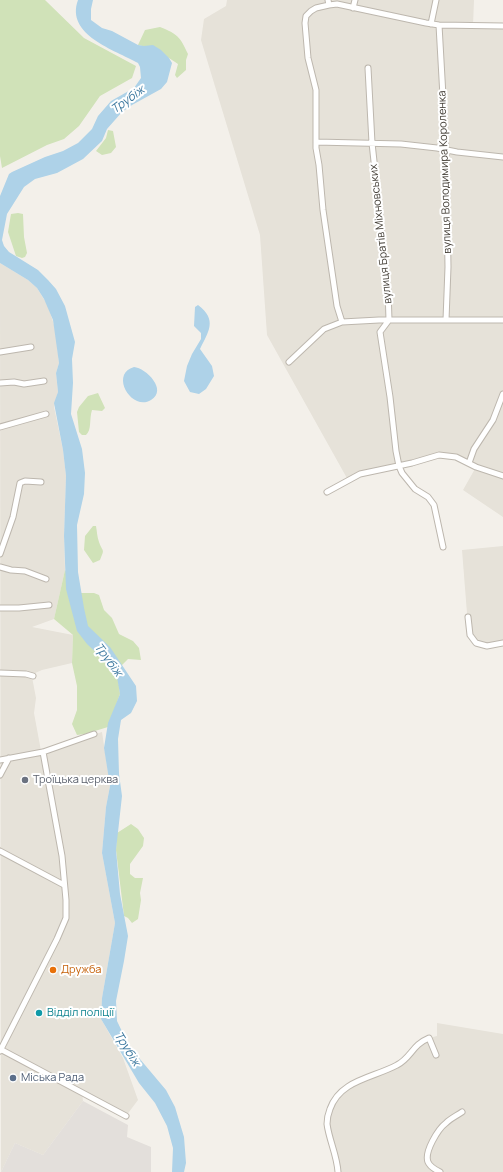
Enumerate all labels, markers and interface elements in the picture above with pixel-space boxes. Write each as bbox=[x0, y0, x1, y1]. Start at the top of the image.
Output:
water label: Трубіж bbox=[108, 83, 148, 117]
street label: вулиця Володимира Короленка bbox=[436, 90, 454, 254]
street label: вулиця Братів Міхновських bbox=[367, 163, 395, 305]
water label: Трубіж bbox=[91, 641, 125, 679]
place label: Троїцька церква bbox=[33, 773, 118, 787]
marker: Троїцька церква bbox=[20, 775, 30, 785]
place label: Дружба bbox=[61, 963, 101, 977]
marker: Дружба bbox=[48, 965, 58, 975]
place label: Відділ поліції bbox=[47, 1006, 114, 1020]
marker: Відділ поліції bbox=[34, 1008, 44, 1018]
water label: Трубіж bbox=[111, 1029, 143, 1069]
place label: Міська Рада bbox=[21, 1071, 84, 1085]
marker: Міська Рада bbox=[8, 1073, 18, 1083]

